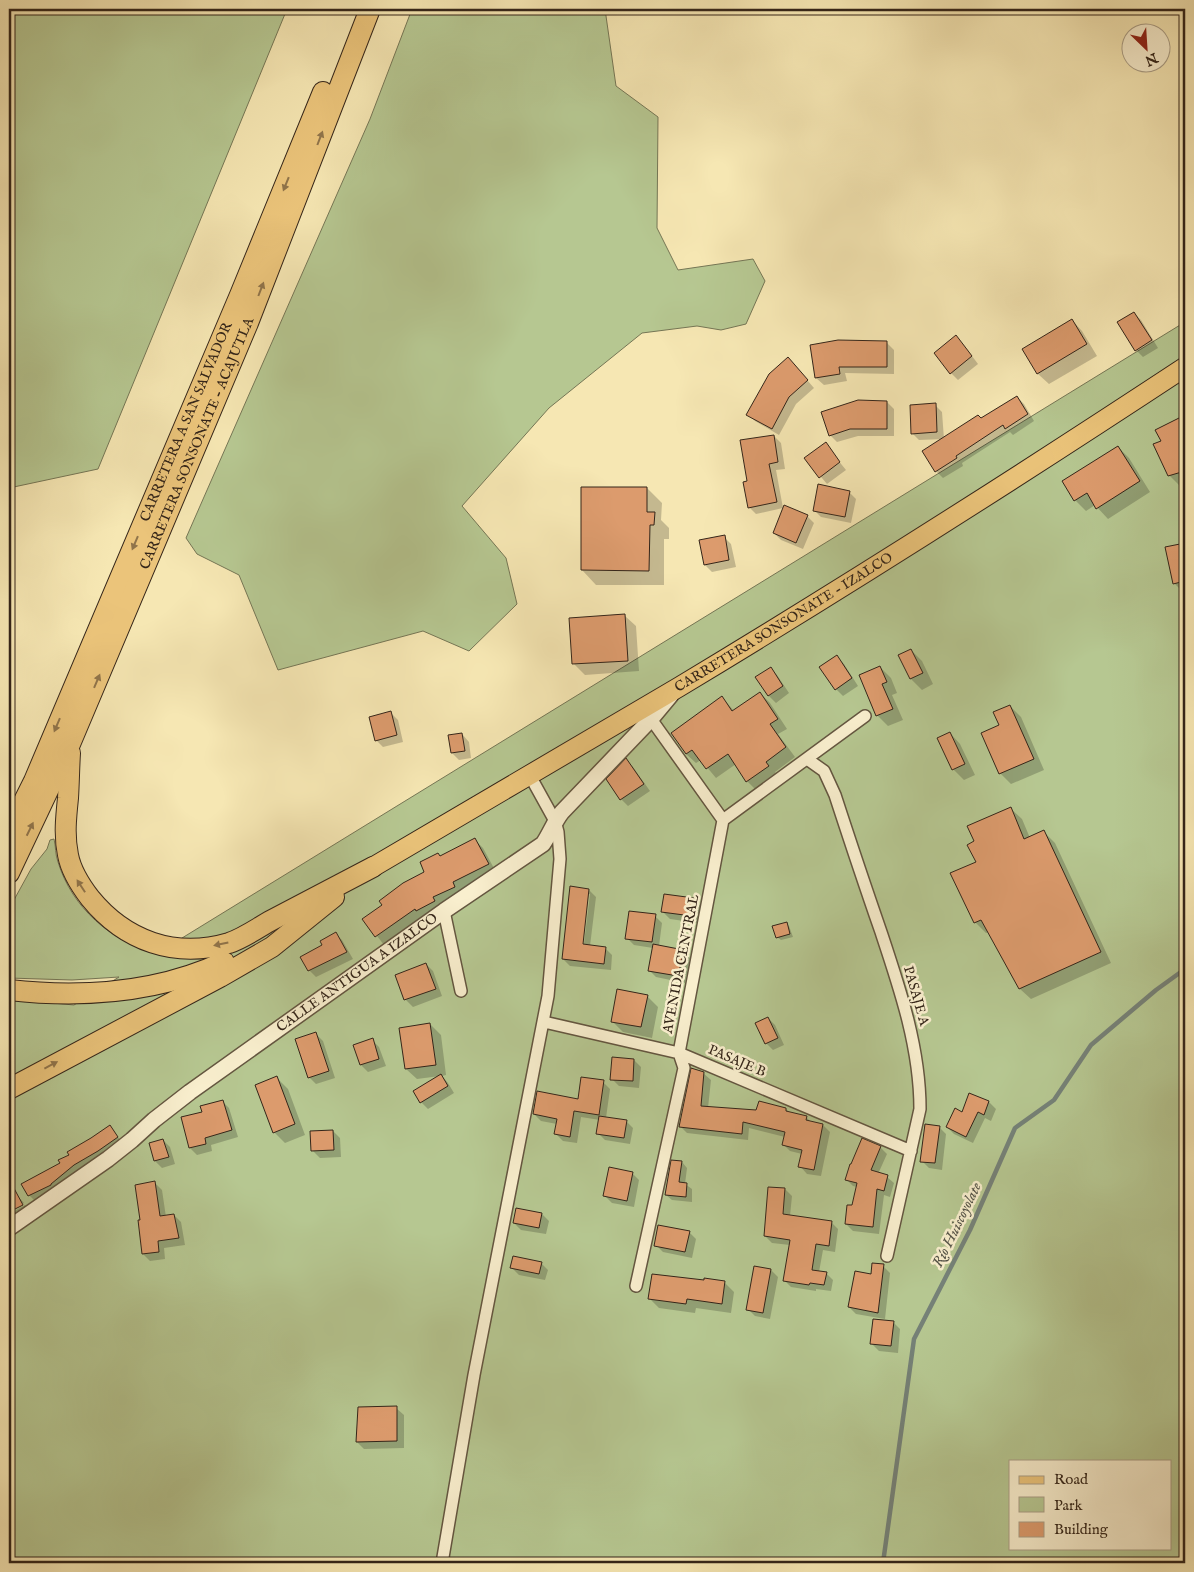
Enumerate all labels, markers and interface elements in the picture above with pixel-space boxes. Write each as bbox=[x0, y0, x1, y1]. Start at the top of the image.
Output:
north arrow bbox=[1122, 22, 1172, 72]
text: N bbox=[1142, 48, 1161, 70]
one-way arrow bbox=[317, 130, 324, 145]
one-way arrow bbox=[282, 177, 290, 192]
one-way arrow bbox=[257, 281, 265, 296]
street label: CARRETERA SONSONATE - ACAJUTLA bbox=[136, 314, 258, 572]
street label: CARRETERA A SAN SALVADOR bbox=[136, 319, 237, 524]
one-way arrow bbox=[130, 536, 138, 551]
street label: CARRETERA SONSONATE - IZALCO bbox=[671, 548, 897, 696]
one-way arrow bbox=[93, 673, 101, 688]
one-way arrow bbox=[53, 718, 61, 732]
one-way arrow bbox=[26, 822, 34, 836]
one-way arrow bbox=[77, 879, 86, 893]
street label: AVENIDA CENTRAL bbox=[658, 893, 703, 1036]
street label: CALLE ANTIGUA A IZALCO bbox=[273, 909, 442, 1036]
one-way arrow bbox=[212, 941, 228, 949]
street label: PASAJE A bbox=[899, 964, 933, 1029]
street label: PASAJE B bbox=[705, 1041, 769, 1081]
one-way arrow bbox=[44, 1061, 59, 1069]
water label: Río Huiscoyolate bbox=[928, 1179, 986, 1271]
legend bbox=[1009, 1460, 1172, 1550]
text: Road bbox=[1054, 1470, 1089, 1489]
text: Park bbox=[1054, 1496, 1084, 1515]
text: Building bbox=[1054, 1520, 1109, 1539]

